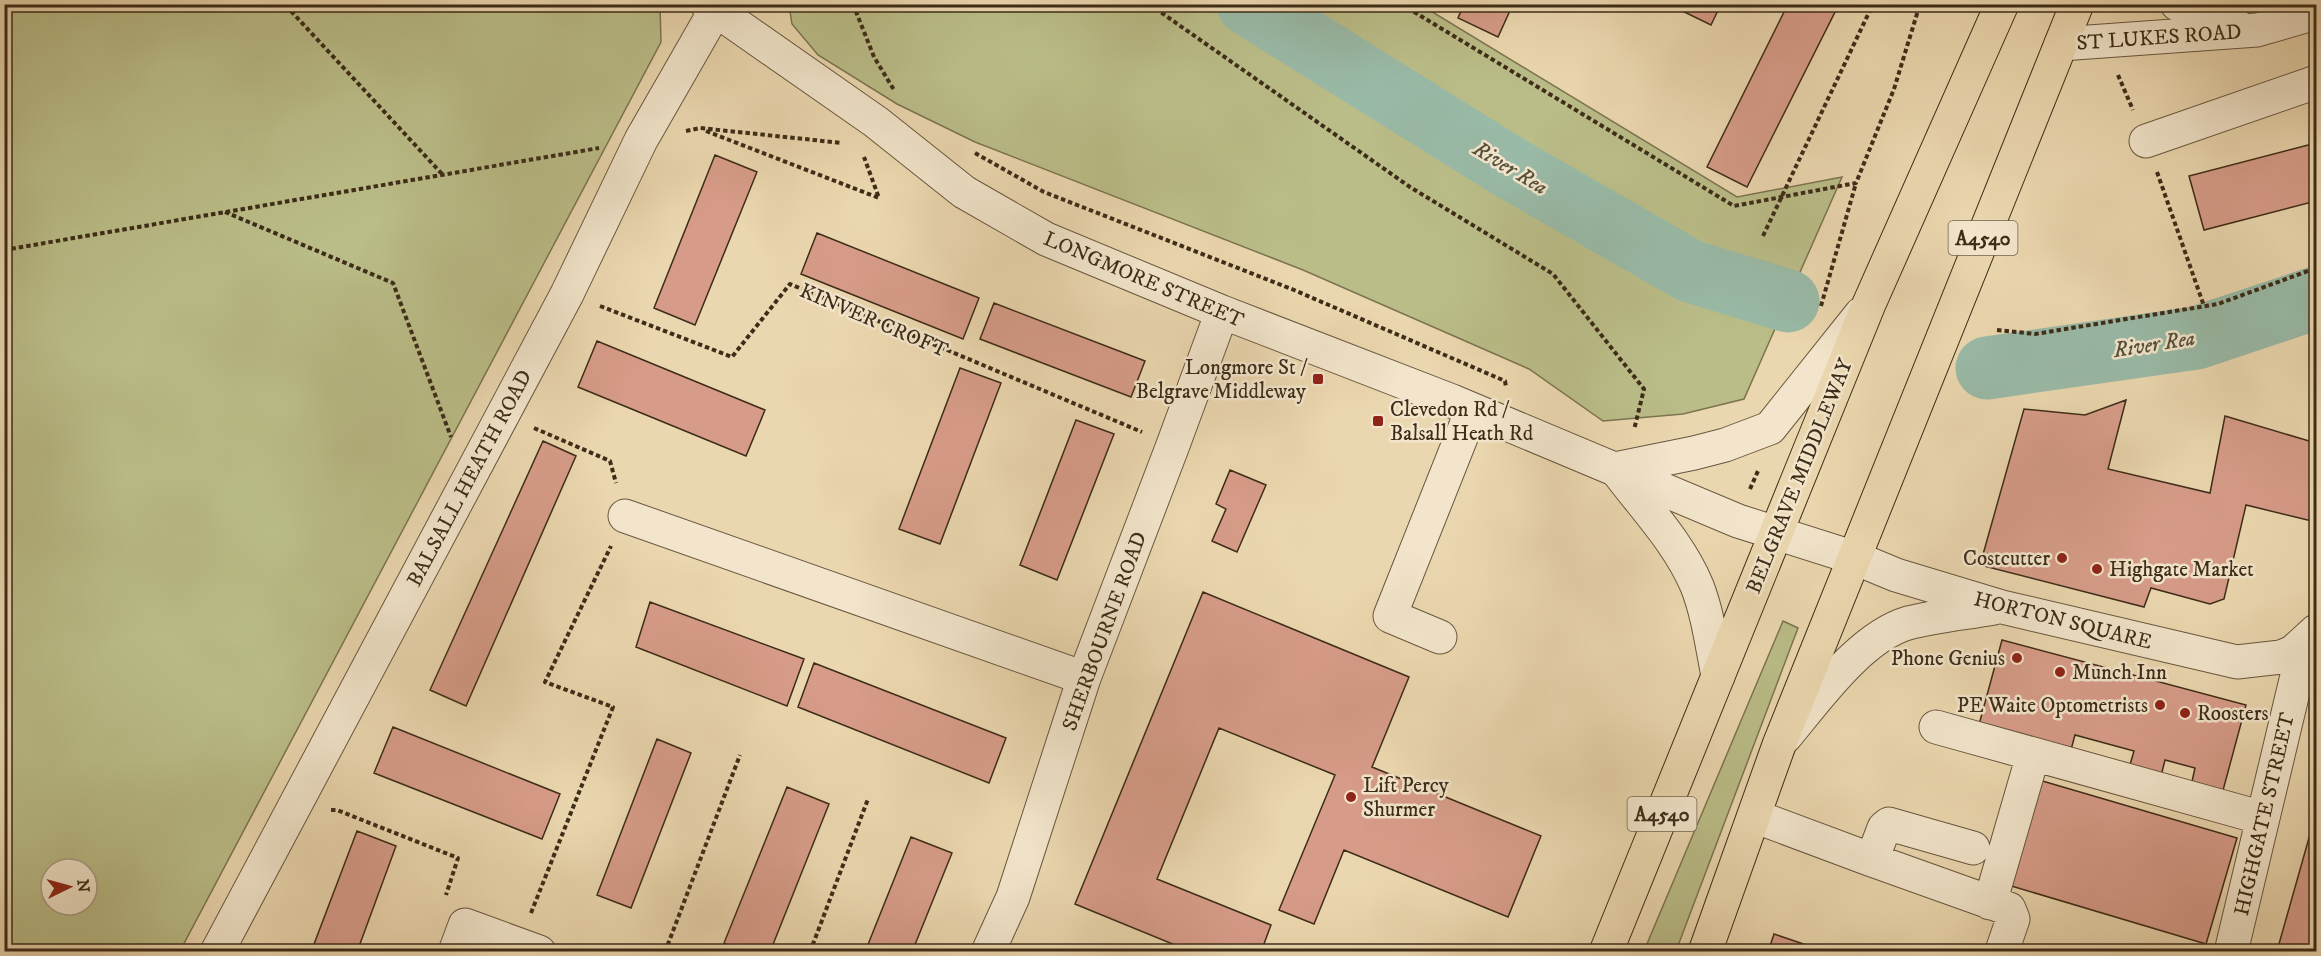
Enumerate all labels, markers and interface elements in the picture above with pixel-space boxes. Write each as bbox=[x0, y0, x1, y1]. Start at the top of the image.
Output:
street label: ST LUKES ROAD bbox=[2076, 19, 2242, 57]
water label: River Rea bbox=[1467, 135, 1553, 201]
road number: A4540 bbox=[1948, 221, 2018, 255]
street label: LONGMORE STREET bbox=[1040, 226, 1248, 334]
street label: KINVER CROFT bbox=[795, 278, 952, 364]
water label: River Rea bbox=[2110, 325, 2197, 364]
place label: Longmore St / Belgrave Middleway bbox=[1136, 355, 1308, 405]
street label: BELGRAVE MIDDLEWAY bbox=[1741, 355, 1859, 598]
street label: BALSALL HEATH ROAD bbox=[402, 366, 538, 591]
marker: Longmore St / Belgrave Middleway bbox=[1311, 372, 1325, 386]
place label: Clevedon Rd / Balsall Heath Rd bbox=[1390, 397, 1534, 447]
marker: Clevedon Rd / Balsall Heath Rd bbox=[1371, 414, 1385, 428]
street label: SHERBOURNE ROAD bbox=[1057, 528, 1153, 734]
place label: Costcutter bbox=[1963, 546, 2050, 572]
marker: Costcutter bbox=[2055, 551, 2069, 565]
place label: Highgate Market bbox=[2109, 557, 2254, 583]
marker: Highgate Market bbox=[2090, 562, 2104, 576]
street label: HORTON SQUARE bbox=[1971, 586, 2155, 656]
place label: Phone Genius bbox=[1891, 646, 2005, 672]
marker: Phone Genius bbox=[2010, 651, 2024, 665]
place label: Munch Inn bbox=[2072, 660, 2167, 686]
marker: Munch Inn bbox=[2053, 665, 2067, 679]
place label: PE Waite Optometrists bbox=[1957, 693, 2148, 719]
marker: PE Waite Optometrists bbox=[2153, 698, 2167, 712]
place label: Roosters bbox=[2197, 701, 2269, 727]
marker: Roosters bbox=[2178, 706, 2192, 720]
street label: HIGHGATE STREET bbox=[2229, 710, 2301, 918]
place label: Lift Percy Shurmer bbox=[1363, 773, 1450, 823]
marker: Lift Percy Shurmer bbox=[1344, 790, 1358, 804]
road number: A4540 bbox=[1628, 797, 1696, 831]
north arrow bbox=[39, 857, 99, 917]
text: N bbox=[72, 878, 93, 893]

